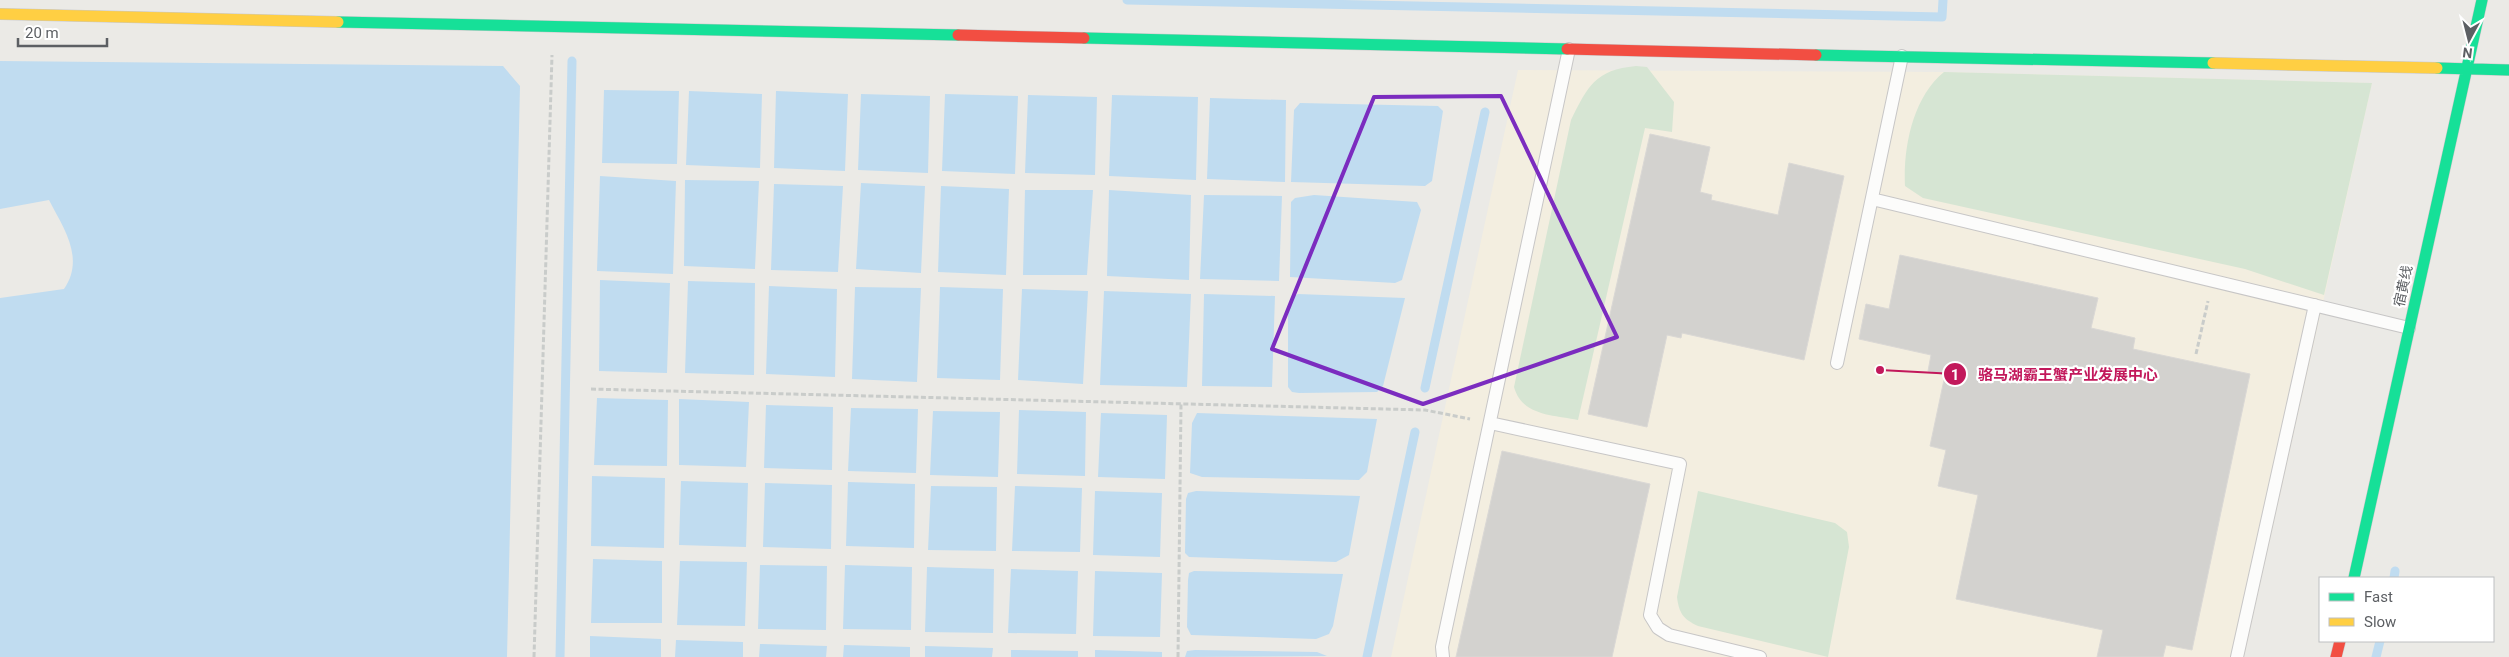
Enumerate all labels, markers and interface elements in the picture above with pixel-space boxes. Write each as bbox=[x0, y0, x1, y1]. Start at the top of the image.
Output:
scale bar bbox=[18, 15, 106, 47]
north arrow bbox=[2444, 15, 2494, 65]
text: 20 m bbox=[25, 24, 59, 42]
text: N bbox=[2462, 44, 2473, 61]
street label: 宿黄线 bbox=[2391, 264, 2415, 308]
callout: 骆马湖霸王蟹产业发展中心 bbox=[1943, 359, 2168, 389]
text: 1 bbox=[1951, 366, 1959, 384]
text: 骆马湖霸王蟹产业发展中心 bbox=[1978, 366, 2158, 384]
legend bbox=[2319, 577, 2494, 642]
text: Fast bbox=[2364, 588, 2393, 606]
text: Slow bbox=[2364, 613, 2396, 631]

